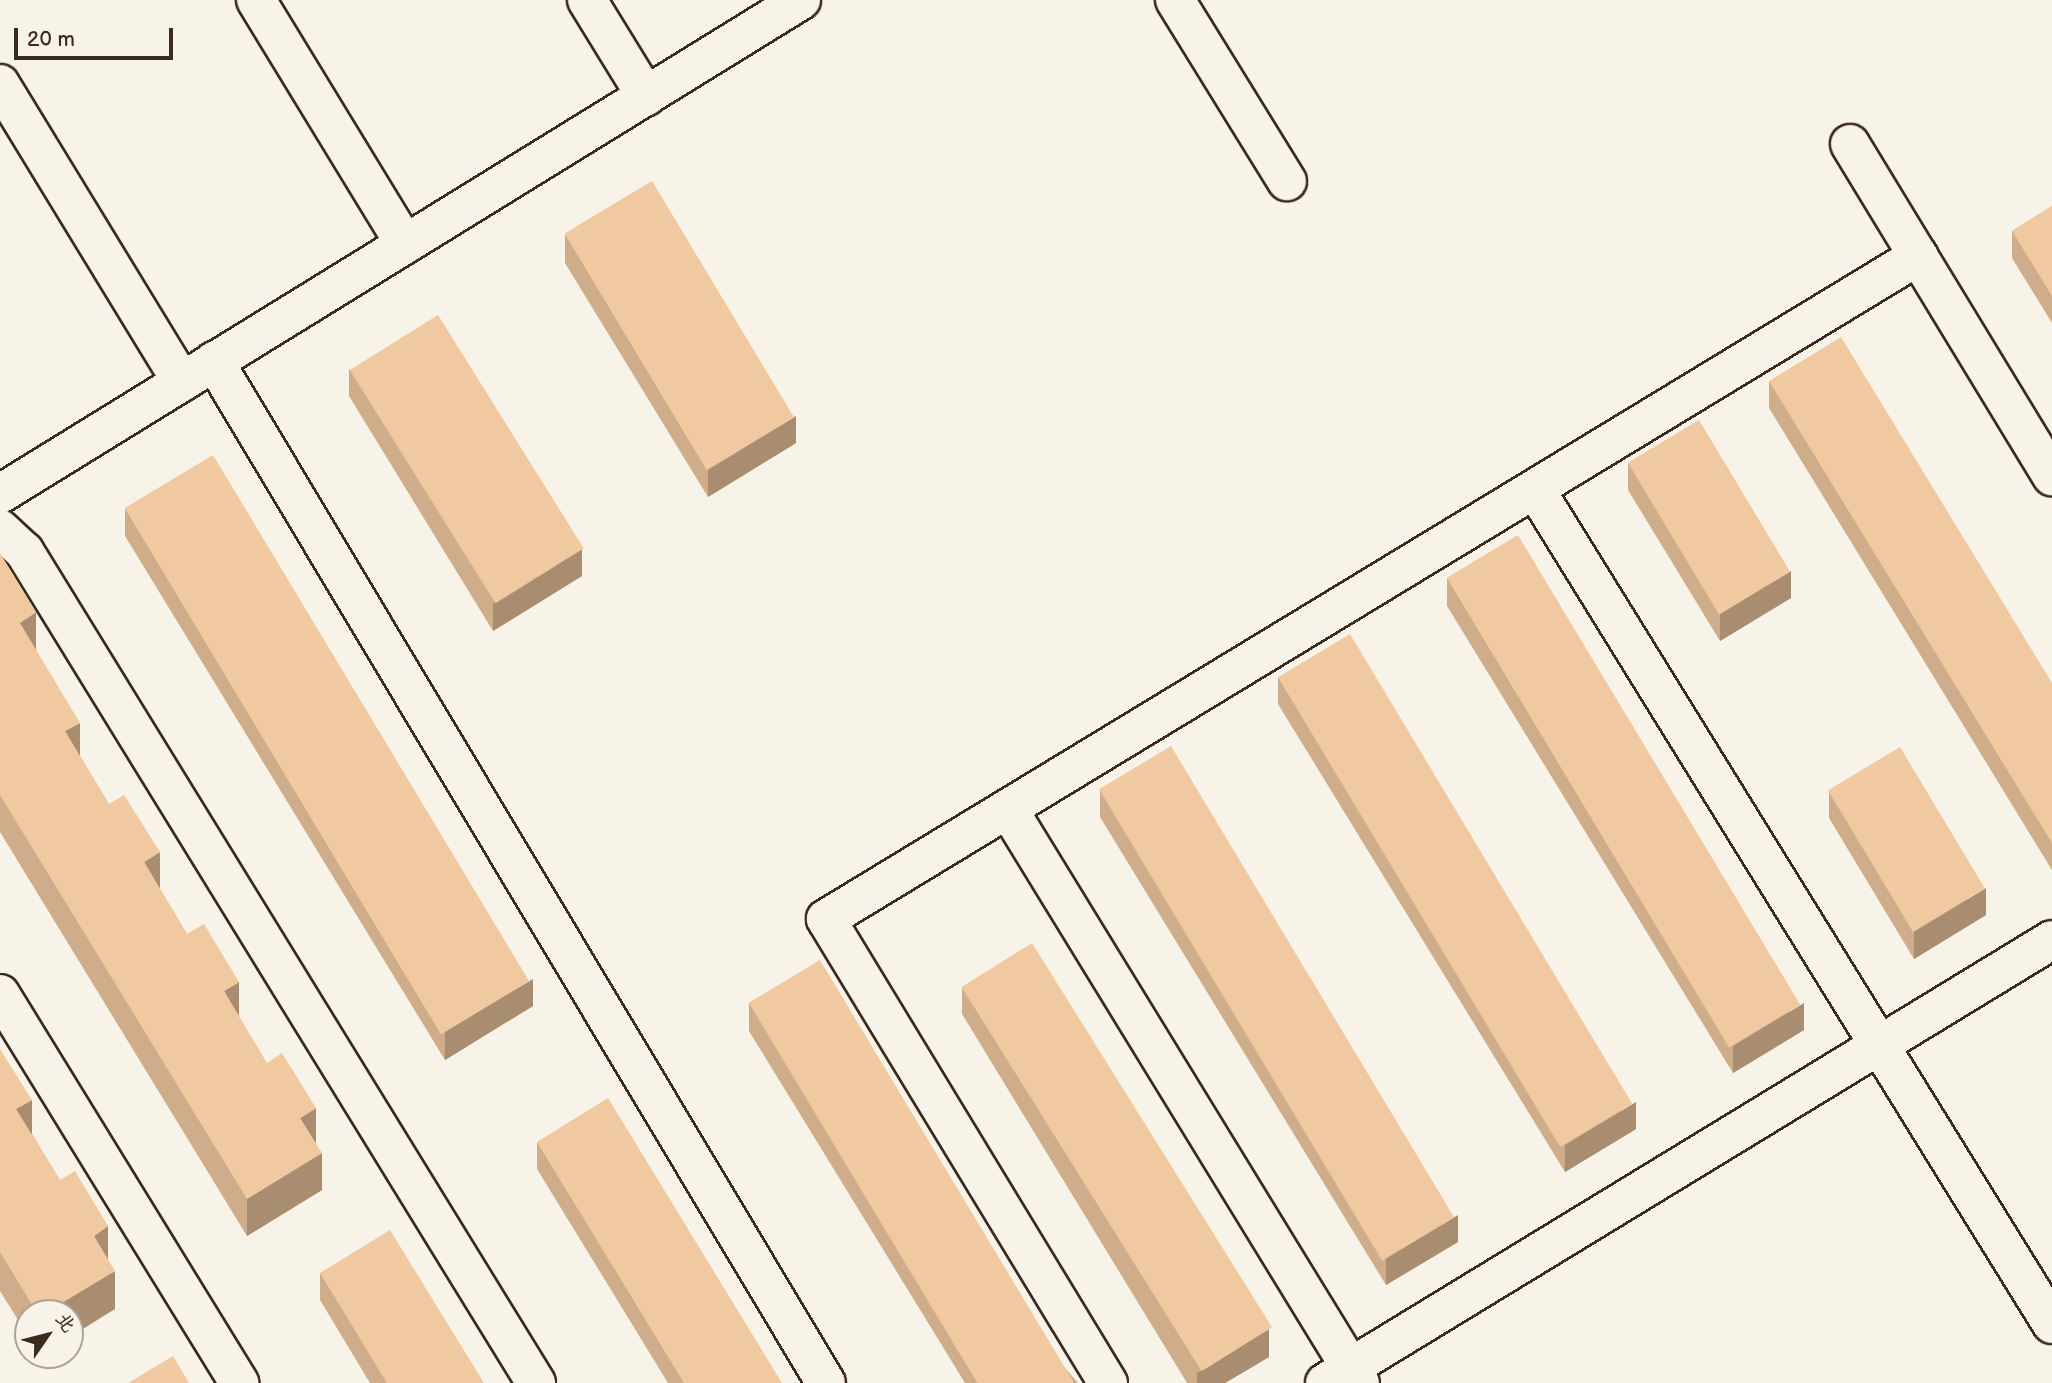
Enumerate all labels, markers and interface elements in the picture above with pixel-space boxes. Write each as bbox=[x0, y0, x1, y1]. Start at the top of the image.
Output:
scale bar bbox=[18, 14, 177, 58]
text: 20 m bbox=[27, 27, 75, 52]
north arrow bbox=[14, 1299, 84, 1369]
text: 北 bbox=[50, 1308, 80, 1337]

